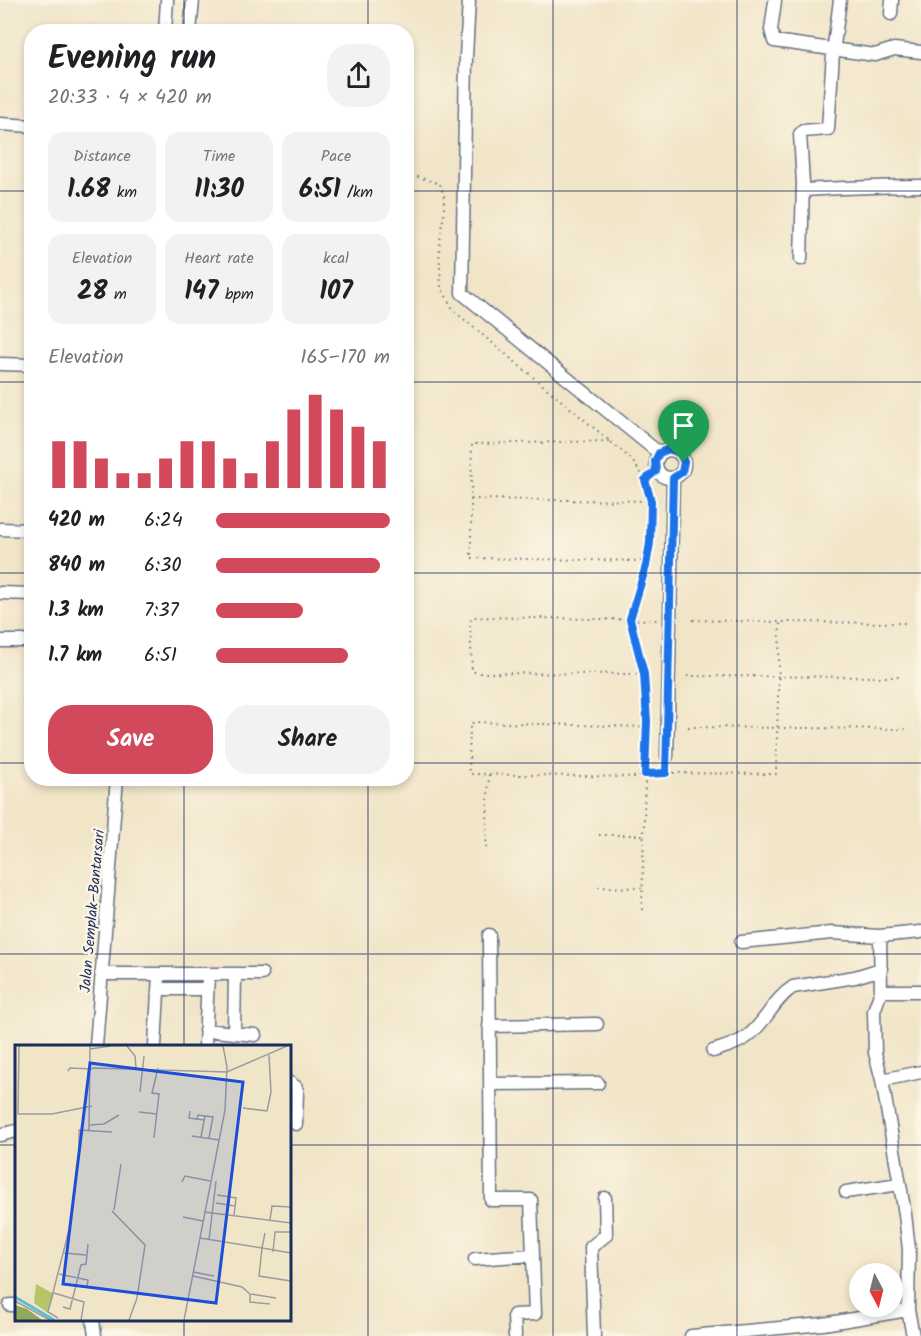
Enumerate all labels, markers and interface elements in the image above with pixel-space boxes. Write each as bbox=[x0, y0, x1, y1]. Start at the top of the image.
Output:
text: Evening run bbox=[48, 33, 216, 86]
button: share bbox=[327, 44, 390, 107]
text: 20:33 · 4 × 420 m bbox=[48, 82, 212, 114]
text: Distance bbox=[73, 144, 131, 169]
text: Time bbox=[203, 144, 235, 169]
text: Pace bbox=[321, 144, 351, 169]
text: 1.68 bbox=[67, 169, 110, 211]
text: 11:30 bbox=[194, 169, 244, 211]
text: 6:51 bbox=[299, 169, 341, 211]
text: km bbox=[110, 180, 137, 205]
text: /km bbox=[341, 180, 373, 205]
text: Elevation bbox=[72, 246, 132, 271]
text: Heart rate bbox=[184, 246, 254, 271]
text: kcal bbox=[323, 246, 349, 271]
text: 28 bbox=[77, 271, 108, 313]
text: 147 bbox=[184, 271, 219, 313]
text: 107 bbox=[319, 271, 353, 313]
text: m bbox=[108, 282, 127, 307]
text: bpm bbox=[219, 282, 254, 307]
text: Elevation bbox=[48, 342, 124, 374]
text: 165–170 m bbox=[300, 342, 390, 374]
pin bbox=[658, 400, 709, 462]
icon: arrive bbox=[667, 409, 700, 442]
text: 420 m bbox=[48, 505, 105, 537]
text: 6:24 bbox=[144, 505, 183, 537]
text: 840 m bbox=[48, 550, 105, 582]
text: 6:30 bbox=[144, 550, 181, 582]
text: 1.3 km bbox=[48, 595, 104, 627]
text: 7:37 bbox=[144, 595, 179, 627]
text: 1.7 km bbox=[48, 640, 102, 672]
text: 6:51 bbox=[144, 640, 177, 672]
button: Save bbox=[48, 705, 213, 774]
button: Share bbox=[225, 705, 390, 774]
street label: Jalan Semplak–Bantarsari bbox=[74, 827, 112, 994]
inset map bbox=[15, 1045, 291, 1321]
north arrow bbox=[849, 1263, 903, 1317]
map controls bbox=[849, 1263, 903, 1317]

